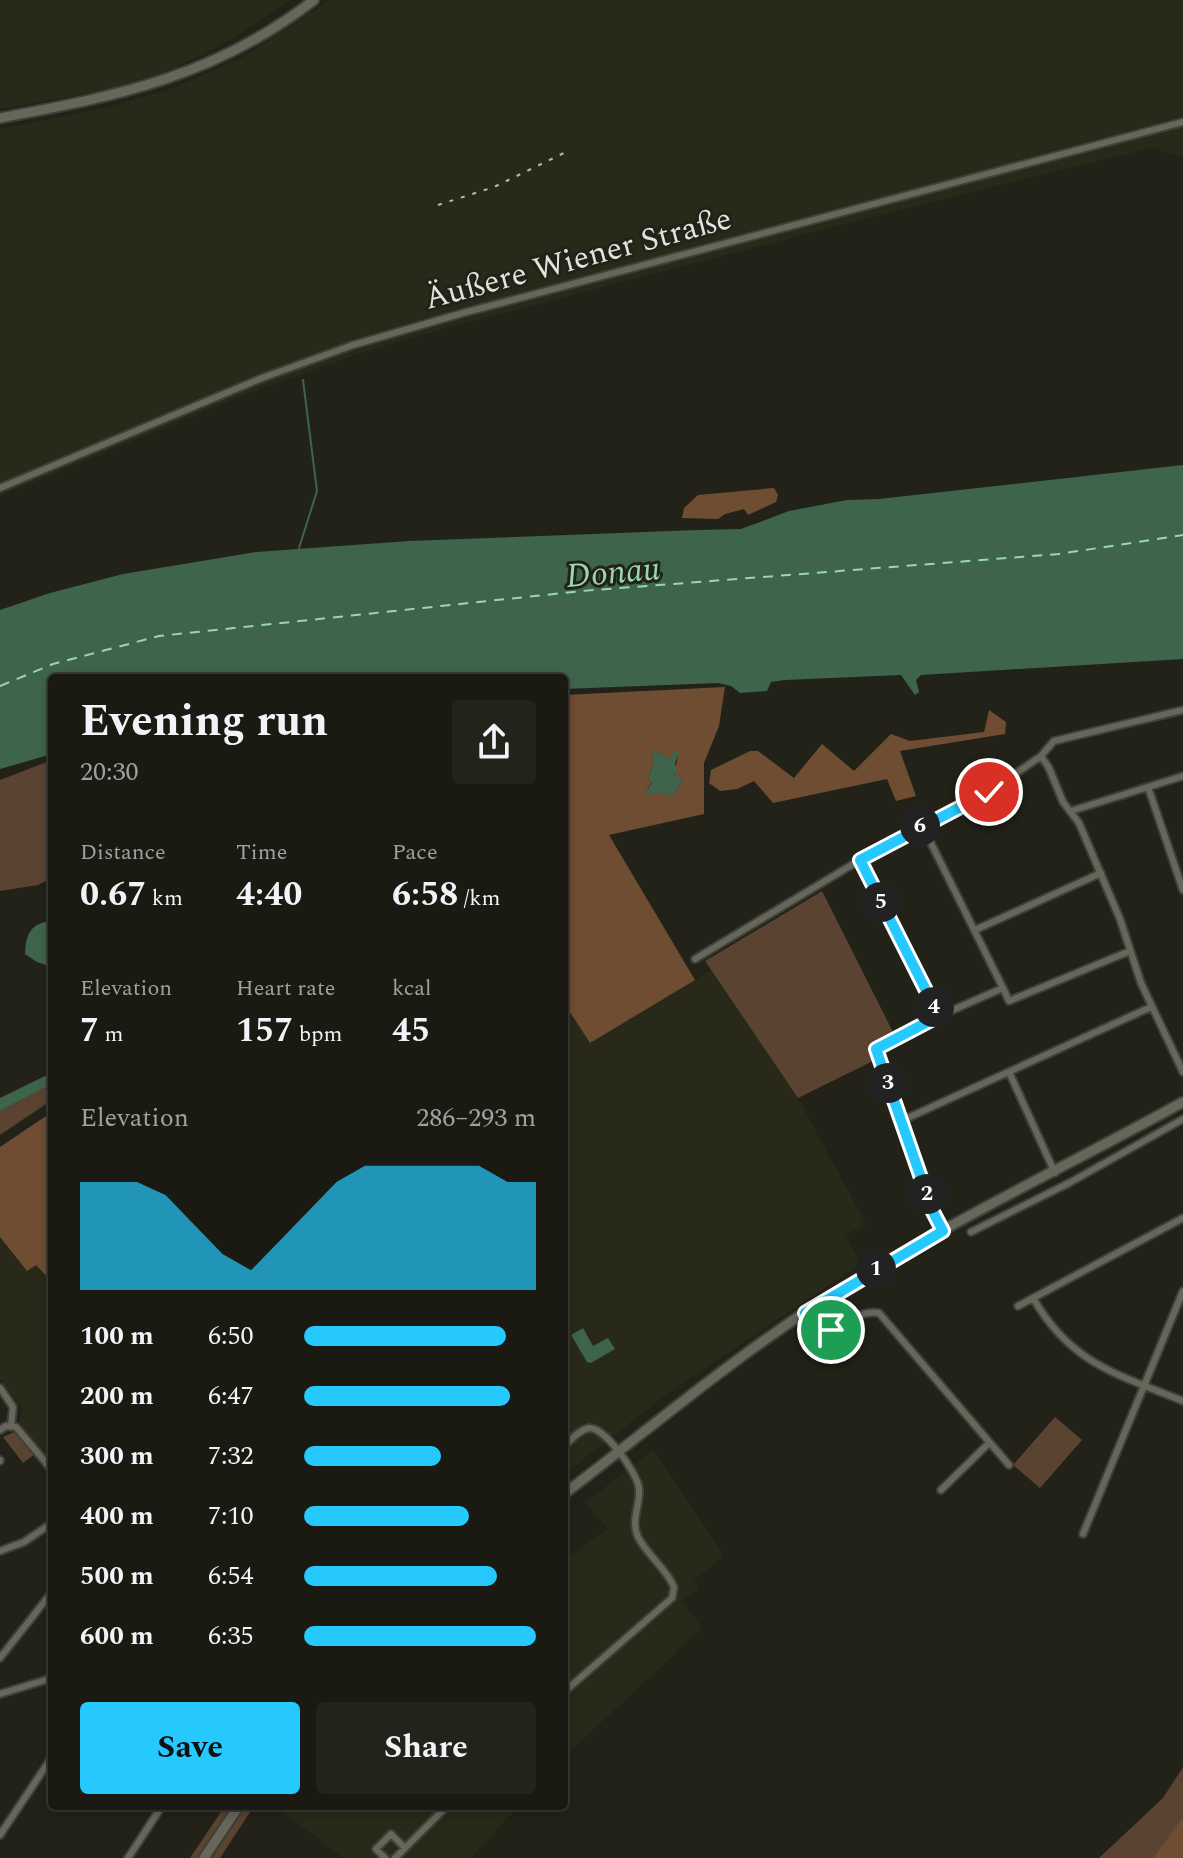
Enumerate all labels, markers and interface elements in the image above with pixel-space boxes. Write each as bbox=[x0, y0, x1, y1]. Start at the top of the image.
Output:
street label: Äußere Wiener Straße bbox=[419, 194, 737, 324]
water label: Donau bbox=[564, 543, 663, 603]
text: Evening run bbox=[80, 688, 328, 755]
button: share bbox=[452, 700, 536, 784]
text: 20:30 bbox=[80, 752, 139, 792]
pin bbox=[955, 758, 1023, 826]
icon: check bbox=[967, 770, 1011, 814]
pin: 6 bbox=[900, 806, 940, 846]
text: 6 bbox=[914, 809, 926, 842]
text: Distance bbox=[80, 836, 166, 869]
text: Time bbox=[236, 836, 287, 869]
text: Pace bbox=[392, 836, 438, 869]
text: 0.67 bbox=[80, 869, 146, 921]
text: 4:40 bbox=[236, 869, 302, 921]
text: 6:58 bbox=[392, 869, 458, 921]
text: km bbox=[146, 882, 183, 915]
text: /km bbox=[458, 882, 501, 915]
pin: 5 bbox=[861, 882, 901, 922]
text: 5 bbox=[875, 885, 887, 918]
text: Elevation bbox=[80, 972, 172, 1005]
text: Heart rate bbox=[236, 972, 336, 1005]
text: kcal bbox=[392, 972, 432, 1005]
pin: 4 bbox=[914, 987, 954, 1027]
text: 4 bbox=[928, 990, 940, 1023]
text: 7 bbox=[80, 1005, 99, 1057]
text: 157 bbox=[236, 1005, 293, 1057]
text: 45 bbox=[392, 1005, 430, 1057]
text: m bbox=[99, 1018, 124, 1051]
text: bpm bbox=[293, 1018, 342, 1051]
pin: 3 bbox=[868, 1063, 908, 1103]
text: 3 bbox=[882, 1066, 894, 1099]
text: Elevation bbox=[80, 1098, 189, 1138]
text: 286–293 m bbox=[416, 1098, 536, 1138]
pin: 2 bbox=[907, 1174, 947, 1214]
text: 2 bbox=[921, 1177, 933, 1210]
pin: 1 bbox=[856, 1249, 896, 1289]
text: 1 bbox=[870, 1252, 882, 1285]
pin bbox=[797, 1296, 865, 1364]
icon: arrive bbox=[809, 1308, 853, 1352]
text: 100 m bbox=[80, 1316, 154, 1356]
text: 6:50 bbox=[208, 1316, 254, 1356]
text: 200 m bbox=[80, 1376, 154, 1416]
text: 6:47 bbox=[208, 1376, 254, 1416]
text: 300 m bbox=[80, 1436, 154, 1476]
text: 7:32 bbox=[208, 1436, 254, 1476]
text: 400 m bbox=[80, 1496, 154, 1536]
text: 7:10 bbox=[208, 1496, 254, 1536]
text: 500 m bbox=[80, 1556, 154, 1596]
text: 6:54 bbox=[208, 1556, 254, 1596]
text: 600 m bbox=[80, 1616, 154, 1656]
text: 6:35 bbox=[208, 1616, 254, 1656]
button: Save bbox=[80, 1702, 300, 1794]
button: Share bbox=[316, 1702, 536, 1794]

